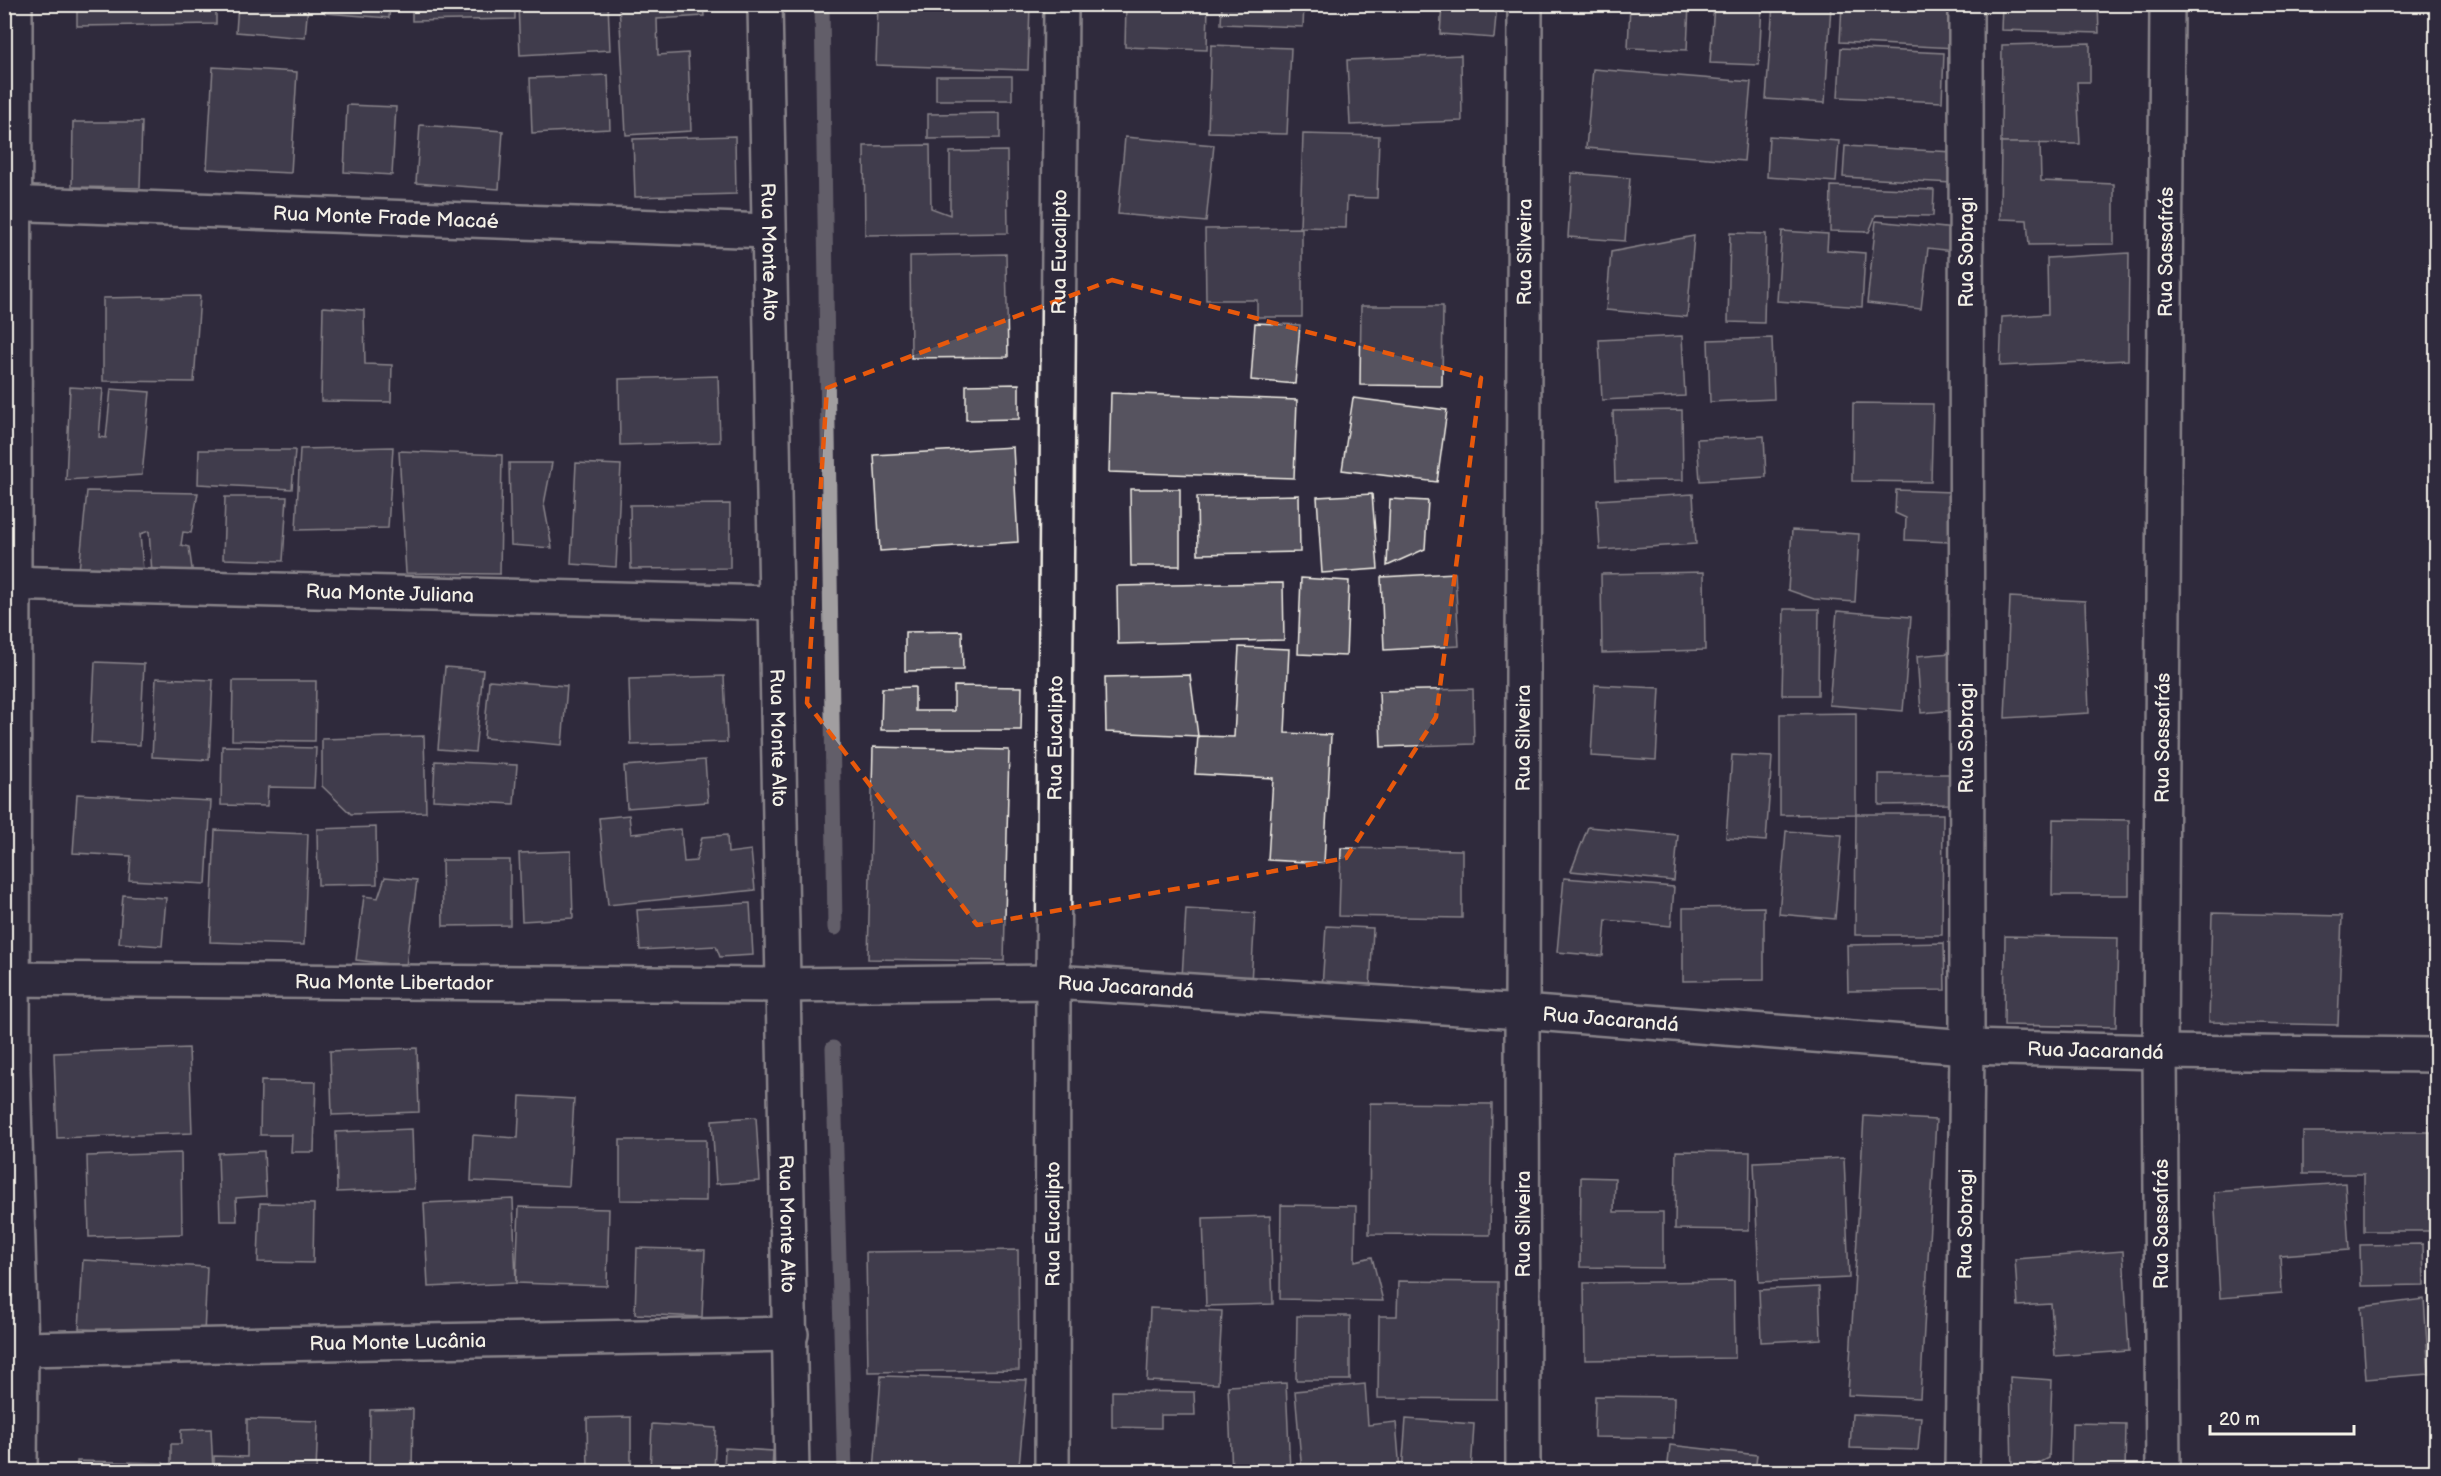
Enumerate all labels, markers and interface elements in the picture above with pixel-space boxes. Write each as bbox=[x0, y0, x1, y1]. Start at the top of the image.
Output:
street label: Rua Monte Alto bbox=[755, 183, 782, 321]
street label: Rua Sassafrás bbox=[2154, 187, 2179, 317]
street label: Rua Eucalipto bbox=[1047, 189, 1072, 315]
street label: Rua Sobragi bbox=[1955, 197, 1979, 307]
street label: Rua Silveira bbox=[1513, 198, 1537, 306]
street label: Rua Monte Frade Macaé bbox=[272, 202, 499, 234]
street label: Rua Monte Juliana bbox=[305, 580, 474, 608]
street label: Rua Monte Alto bbox=[764, 668, 791, 807]
street label: Rua Sassafrás bbox=[2151, 673, 2176, 803]
street label: Rua Eucalipto bbox=[1043, 675, 1069, 801]
street label: Rua Sobragi bbox=[1955, 683, 1979, 793]
street label: Rua Silveira bbox=[1512, 684, 1536, 792]
street label: Rua Monte Libertador bbox=[295, 970, 494, 996]
street label: Rua Jacarandá bbox=[1057, 971, 1195, 1004]
street label: Rua Jacarandá bbox=[1542, 1003, 1680, 1037]
street label: Rua Jacarandá bbox=[2027, 1038, 2164, 1065]
street label: Rua Monte Alto bbox=[773, 1154, 800, 1293]
street label: Rua Sassafrás bbox=[2150, 1159, 2174, 1289]
street label: Rua Eucalipto bbox=[1041, 1161, 1066, 1287]
street label: Rua Sobragi bbox=[1953, 1168, 1979, 1280]
street label: Rua Silveira bbox=[1512, 1171, 1536, 1277]
street label: Rua Monte Lucânia bbox=[309, 1329, 486, 1356]
scale bar bbox=[2210, 1398, 2354, 1436]
text: 20 m bbox=[2219, 1409, 2260, 1430]

